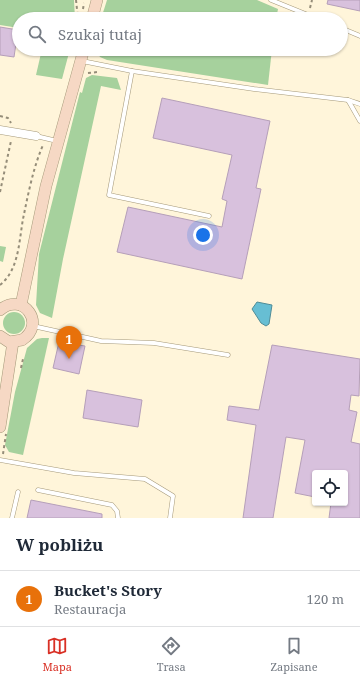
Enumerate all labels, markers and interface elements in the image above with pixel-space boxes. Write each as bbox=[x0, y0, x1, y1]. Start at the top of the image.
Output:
search box bbox=[12, 12, 348, 56]
icon: search bbox=[26, 23, 48, 45]
text: Szukaj tutaj bbox=[58, 24, 142, 44]
your location bbox=[193, 225, 213, 245]
pin: 1 bbox=[56, 326, 82, 359]
map controls bbox=[312, 470, 348, 506]
button: locate bbox=[312, 470, 348, 506]
text: W pobliżu bbox=[16, 533, 103, 556]
text: Bucket's Story bbox=[54, 580, 162, 600]
text: 1 bbox=[25, 590, 33, 608]
text: 120 m bbox=[307, 590, 344, 608]
text: Restauracja bbox=[54, 600, 126, 618]
tab: Mapa bbox=[42, 635, 72, 674]
tab: Trasa bbox=[157, 635, 186, 674]
tab: Zapisane bbox=[270, 635, 318, 674]

